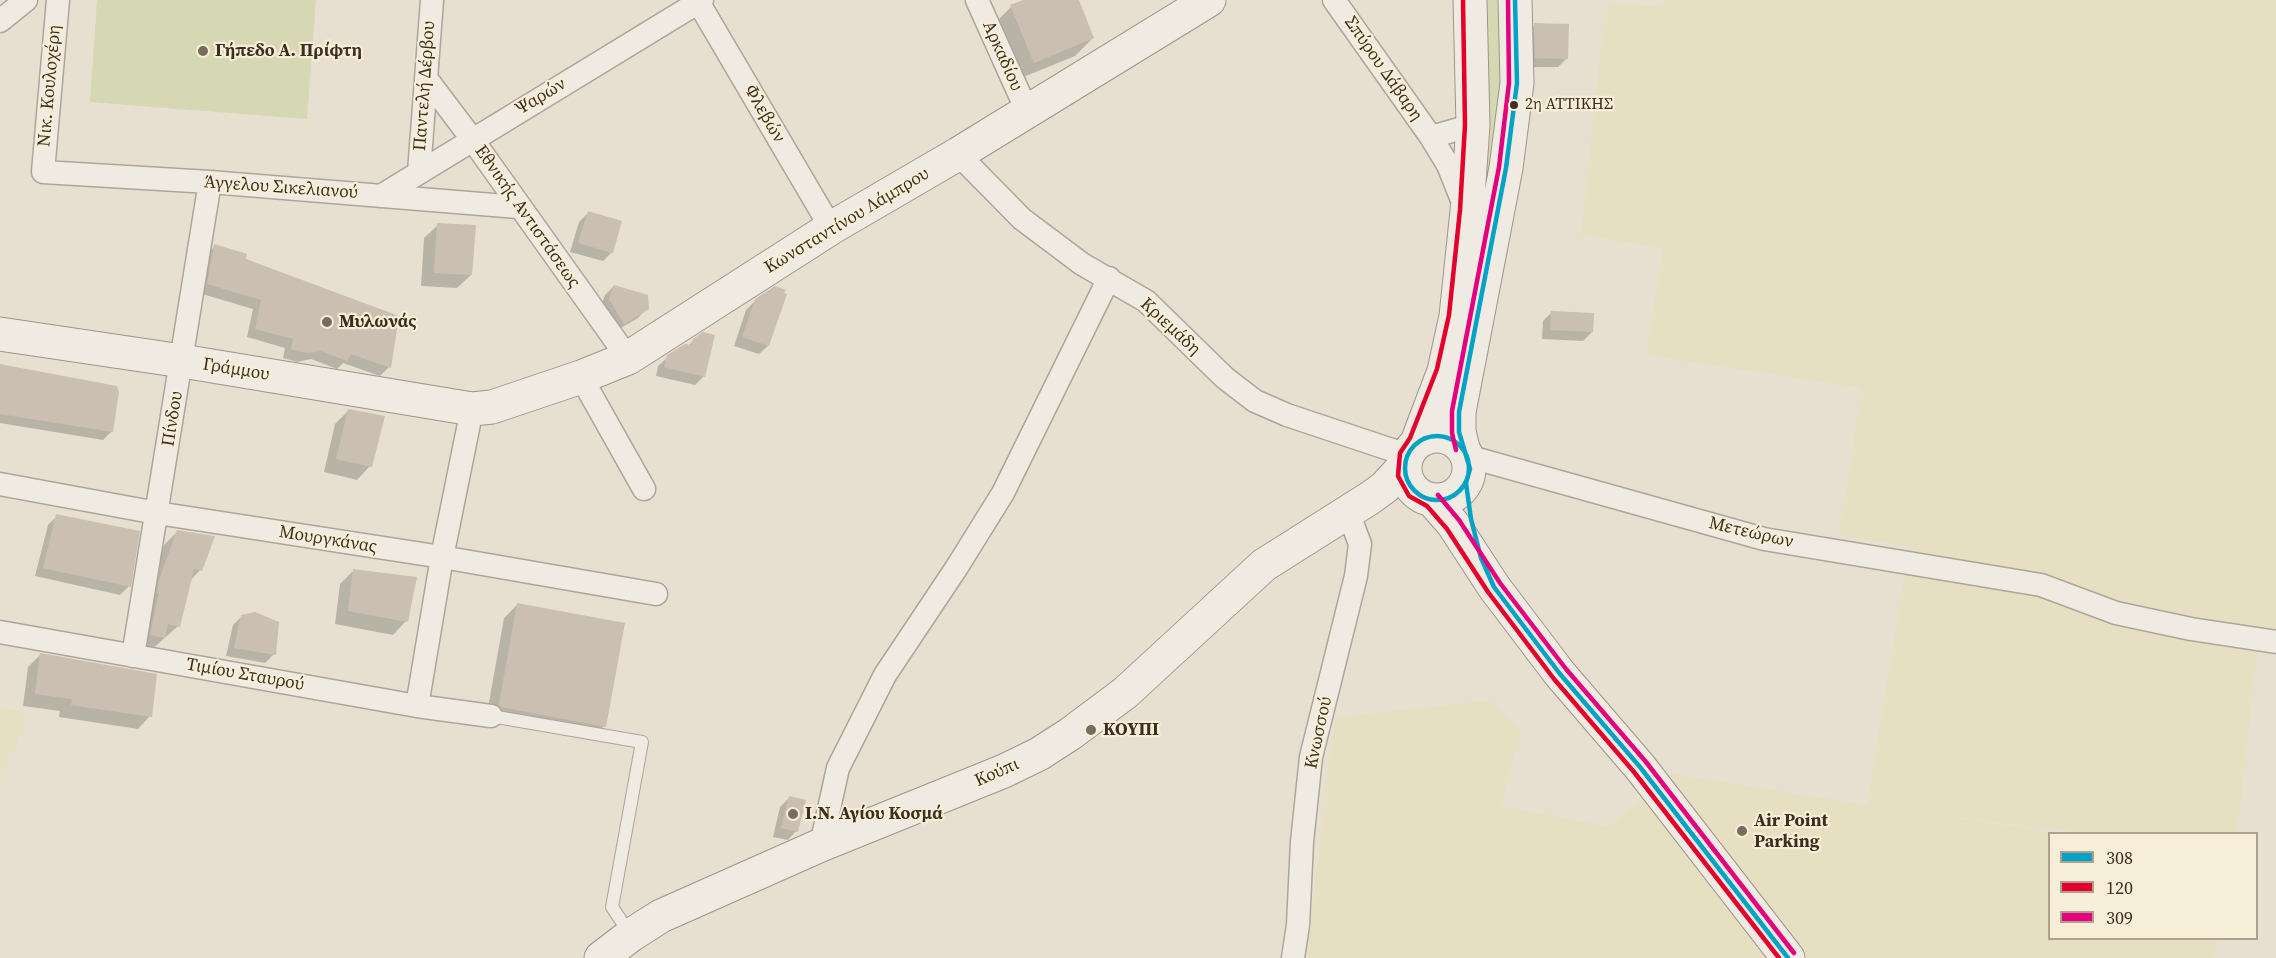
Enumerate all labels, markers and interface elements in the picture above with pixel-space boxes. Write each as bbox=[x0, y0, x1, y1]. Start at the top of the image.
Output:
street label: Σπύρου Δάβαρη bbox=[1339, 13, 1427, 125]
street label: Αρκαδίου bbox=[977, 18, 1027, 94]
street label: Παντελή Δέρβου bbox=[410, 20, 440, 152]
street label: Νικ. Κουλοχέρη bbox=[34, 24, 66, 148]
place label: Γήπεδο Α. Πρίφτη bbox=[215, 40, 362, 62]
marker: Γήπεδο Α. Πρίφτη bbox=[196, 44, 210, 58]
street label: Ψαρών bbox=[512, 74, 570, 120]
street label: Φλεβών bbox=[739, 81, 789, 147]
place label: 2η ΑΤΤΙΚΗΣ bbox=[1525, 95, 1613, 115]
marker: 2η ΑΤΤΙΚΗΣ bbox=[1508, 99, 1520, 111]
street label: Εθνικής Αντιστάσεως bbox=[470, 141, 584, 293]
street label: Κωνσταντίνου Λάμπρου bbox=[761, 163, 933, 279]
street label: Άγγελου Σικελιανού bbox=[203, 172, 359, 204]
street label: Κριεμάδη bbox=[1135, 294, 1205, 360]
place label: Μυλωνάς bbox=[339, 311, 417, 333]
marker: Μυλωνάς bbox=[320, 315, 334, 329]
street label: Γράμμου bbox=[201, 354, 271, 386]
street label: Πίνδου bbox=[158, 390, 188, 448]
street label: Μετεώρων bbox=[1707, 513, 1795, 553]
street label: Μουργκάνας bbox=[277, 522, 379, 558]
street label: Τιμίου Σταυρού bbox=[184, 654, 306, 696]
street label: Κνωσσού bbox=[1301, 695, 1337, 771]
place label: ΚΟΥΠΙ bbox=[1103, 719, 1159, 741]
marker: ΚΟΥΠΙ bbox=[1084, 723, 1098, 737]
street label: Κούπι bbox=[972, 754, 1022, 792]
place label: Ι.Ν. Αγίου Κοσμά bbox=[805, 803, 943, 825]
marker: Ι.Ν. Αγίου Κοσμά bbox=[786, 807, 800, 821]
place label: Air Point Parking bbox=[1754, 810, 1828, 852]
marker: Air Point Parking bbox=[1735, 824, 1749, 838]
legend bbox=[2048, 832, 2258, 940]
text: 308 bbox=[2106, 845, 2133, 870]
text: 120 bbox=[2106, 875, 2133, 900]
text: 309 bbox=[2106, 905, 2133, 930]

